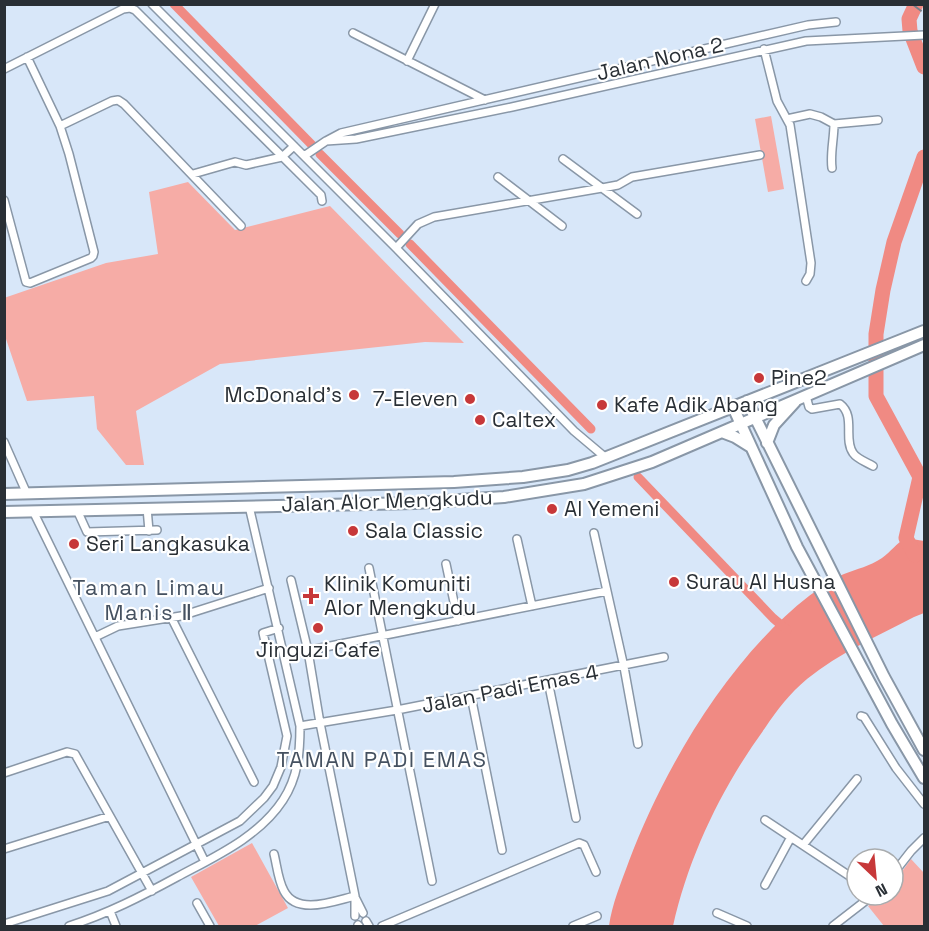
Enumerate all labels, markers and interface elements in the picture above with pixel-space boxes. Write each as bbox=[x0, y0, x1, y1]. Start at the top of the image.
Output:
street label: Jalan Nona 2 bbox=[594, 31, 726, 86]
place label: Pine2 bbox=[771, 364, 827, 391]
marker: Pine2 bbox=[752, 371, 766, 385]
place label: McDonald's bbox=[224, 381, 342, 408]
place label: 7-Eleven bbox=[373, 385, 458, 412]
marker: McDonald's bbox=[347, 388, 361, 402]
place label: Kafe Adik Abang bbox=[614, 391, 778, 418]
marker: 7-Eleven bbox=[463, 392, 477, 406]
marker: Kafe Adik Abang bbox=[595, 398, 609, 412]
place label: Caltex bbox=[492, 406, 556, 433]
marker: Caltex bbox=[473, 413, 487, 427]
street label: Jalan Alor Mengkudu bbox=[281, 483, 493, 518]
place label: Al Yemeni bbox=[564, 495, 659, 522]
marker: Al Yemeni bbox=[545, 502, 559, 516]
place label: Sala Classic bbox=[365, 517, 483, 544]
marker: Sala Classic bbox=[346, 524, 360, 538]
place label: Seri Langkasuka bbox=[86, 530, 250, 557]
marker: Seri Langkasuka bbox=[67, 537, 81, 551]
place label: Surau Al Husna bbox=[686, 568, 835, 595]
place label: Klinik Komuniti Alor Mengkudu bbox=[324, 570, 476, 621]
district label: Taman Limau Manis Ⅱ bbox=[72, 573, 226, 626]
marker: Surau Al Husna bbox=[667, 575, 681, 589]
marker: Klinik Komuniti Alor Mengkudu bbox=[302, 587, 320, 605]
marker: Jinguzi Cafe bbox=[311, 621, 325, 635]
place label: Jinguzi Cafe bbox=[256, 636, 380, 663]
street label: Jalan Padi Emas 4 bbox=[419, 658, 600, 719]
district label: TAMAN PADI EMAS bbox=[277, 745, 487, 773]
north arrow bbox=[845, 847, 905, 907]
text: N bbox=[872, 878, 891, 902]

